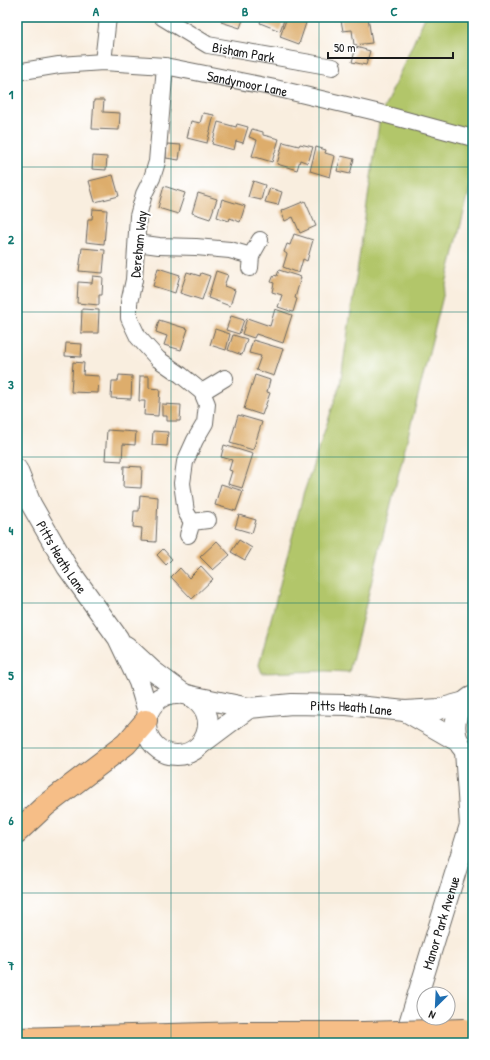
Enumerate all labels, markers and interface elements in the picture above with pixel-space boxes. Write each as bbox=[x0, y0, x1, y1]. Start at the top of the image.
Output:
text: A bbox=[93, 2, 100, 20]
text: B bbox=[242, 2, 249, 20]
text: C bbox=[390, 2, 398, 20]
scale bar bbox=[328, 34, 453, 60]
street label: Bisham Park bbox=[211, 36, 277, 66]
text: 50 m bbox=[334, 39, 355, 56]
street label: Sandymoor Lane bbox=[206, 65, 290, 100]
text: 1 bbox=[9, 85, 14, 103]
street label: Dereham Way bbox=[125, 209, 152, 279]
text: 2 bbox=[8, 230, 15, 248]
text: 3 bbox=[8, 375, 14, 393]
street label: Pitts Heath Lane bbox=[33, 517, 92, 597]
text: 4 bbox=[9, 521, 14, 539]
text: 5 bbox=[8, 666, 14, 684]
street label: Pitts Heath Lane bbox=[310, 695, 394, 719]
text: 6 bbox=[8, 811, 14, 829]
street label: Manor Park Avenue bbox=[417, 873, 463, 972]
text: 7 bbox=[7, 956, 15, 974]
north arrow bbox=[416, 986, 456, 1026]
text: N bbox=[426, 1007, 437, 1023]

